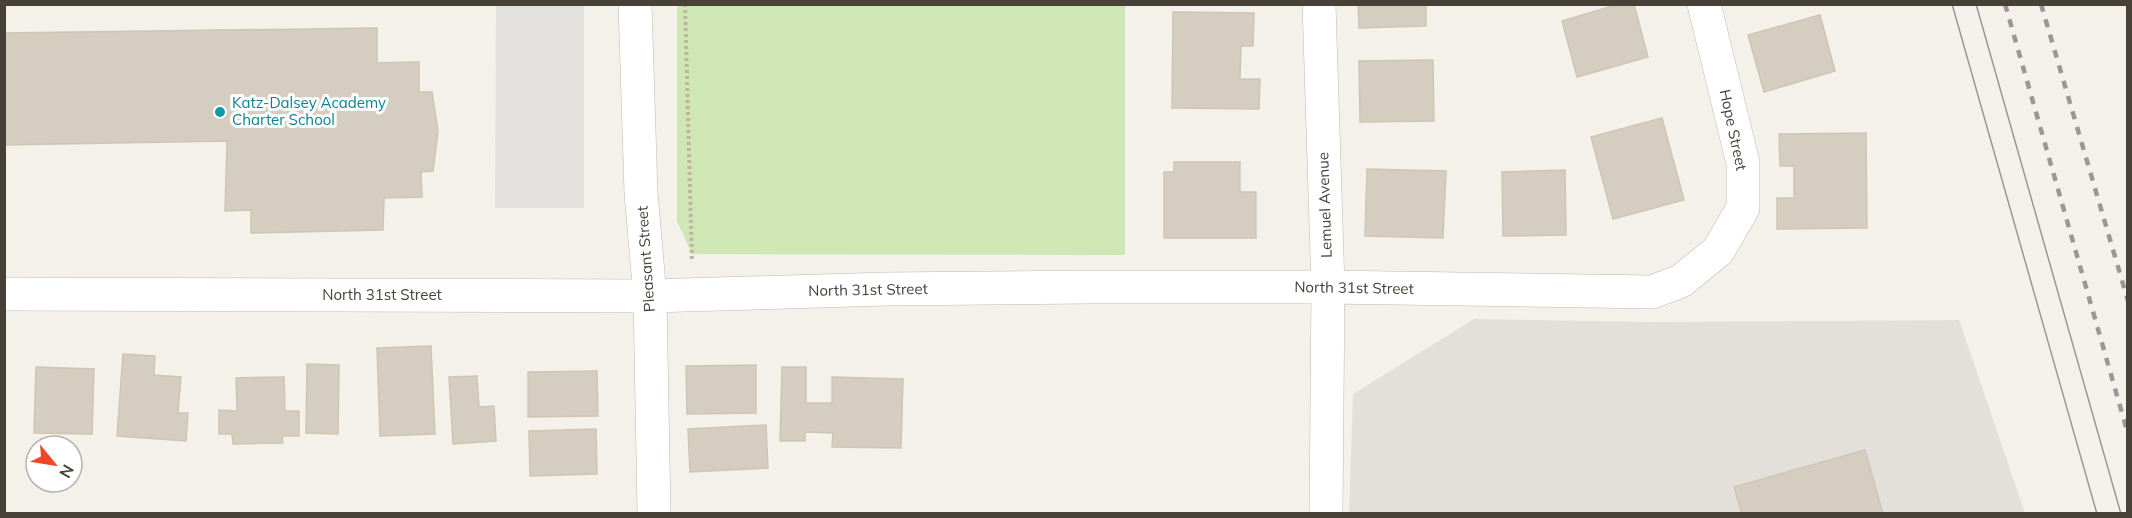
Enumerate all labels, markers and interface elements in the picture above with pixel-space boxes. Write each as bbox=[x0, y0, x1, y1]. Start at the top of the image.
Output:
street label: Hope Street bbox=[1716, 88, 1751, 172]
place label: Katz-Dalsey Academy Charter School bbox=[232, 93, 386, 129]
marker: Katz-Dalsey Academy Charter School bbox=[213, 105, 227, 119]
street label: Lemuel Avenue bbox=[1313, 152, 1336, 258]
street label: Pleasant Street bbox=[632, 205, 659, 313]
street label: North 31st Street bbox=[1294, 277, 1414, 298]
street label: North 31st Street bbox=[808, 279, 928, 300]
street label: North 31st Street bbox=[322, 285, 442, 304]
north arrow bbox=[24, 434, 84, 494]
text: N bbox=[55, 461, 79, 482]

